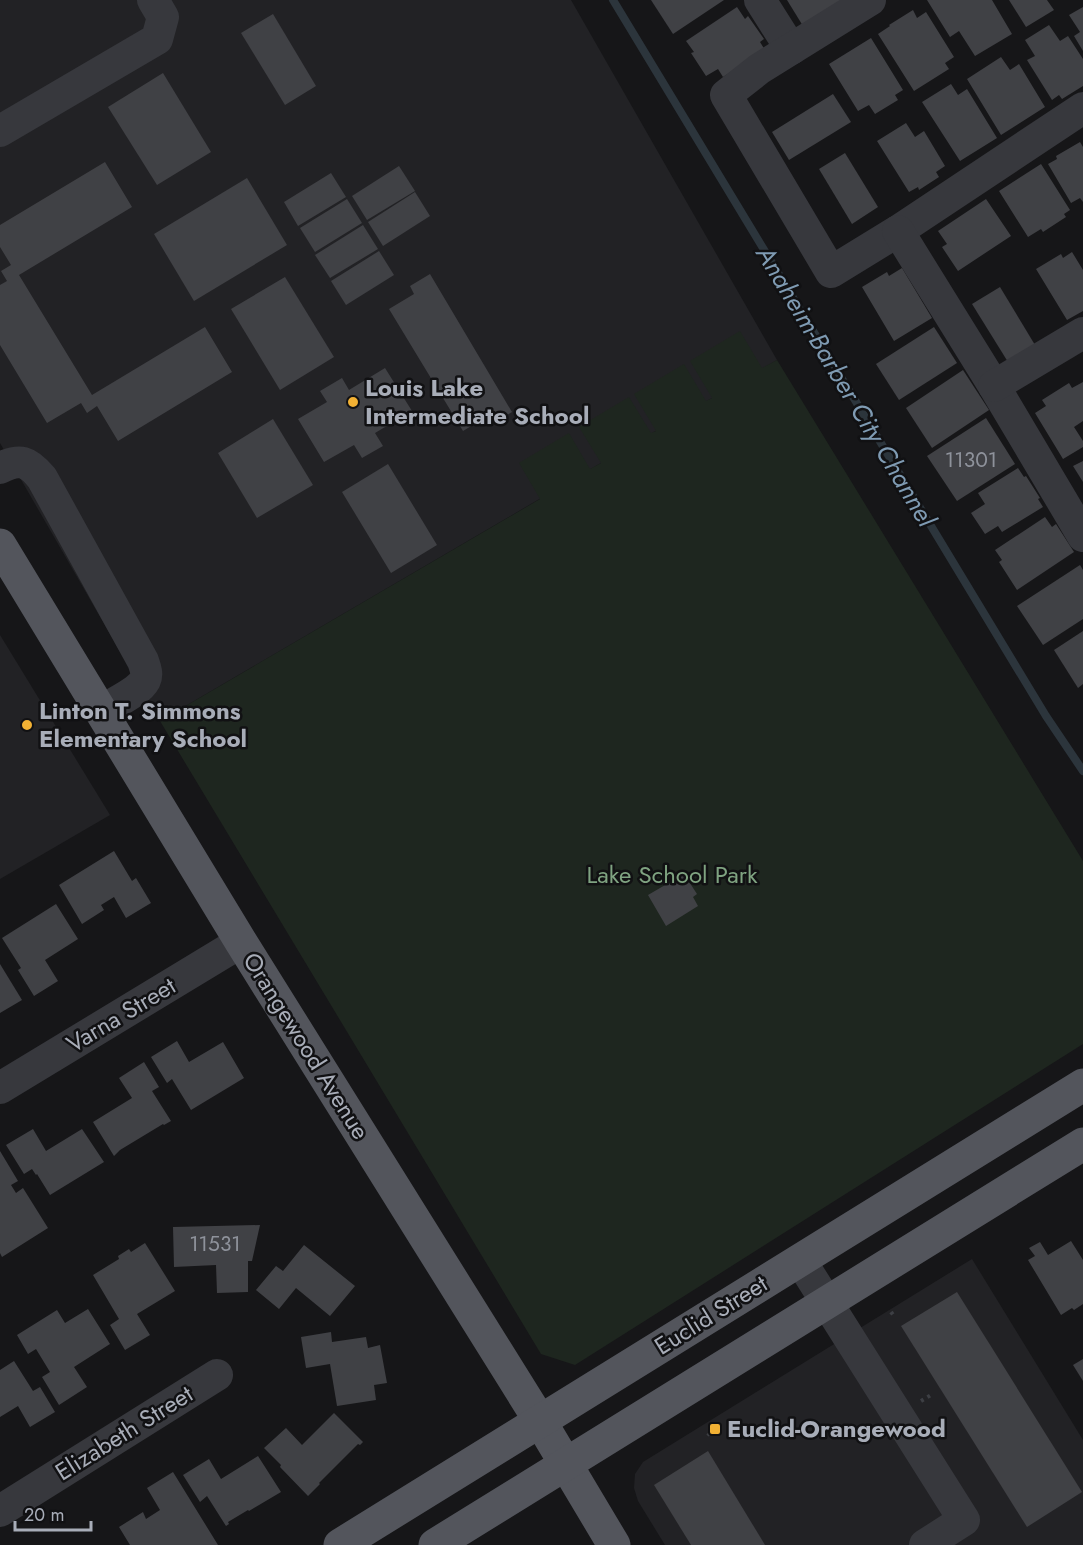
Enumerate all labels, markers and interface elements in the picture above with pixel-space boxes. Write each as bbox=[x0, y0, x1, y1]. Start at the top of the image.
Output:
water label: Anaheim-Barber City Channel bbox=[746, 237, 946, 535]
place label: Louis Lake Intermediate School bbox=[365, 370, 589, 433]
marker: Louis Lake Intermediate School bbox=[346, 395, 360, 409]
house number: 11301 bbox=[945, 445, 997, 475]
place label: Linton T. Simmons Elementary School bbox=[39, 693, 247, 756]
marker: Linton T. Simmons Elementary School bbox=[20, 718, 34, 732]
park label: Lake School Park bbox=[586, 857, 758, 892]
street label: Orangewood Avenue bbox=[235, 945, 378, 1146]
street label: Varna Street bbox=[60, 968, 182, 1061]
house number: 11531 bbox=[189, 1229, 241, 1259]
street label: Euclid Street bbox=[648, 1266, 774, 1363]
street label: Elizabeth Street bbox=[48, 1376, 200, 1489]
place label: Euclid-Orangewood bbox=[727, 1411, 946, 1446]
marker: Euclid-Orangewood bbox=[708, 1422, 722, 1436]
scale bar bbox=[15, 1494, 92, 1532]
text: 20 m bbox=[24, 1502, 64, 1528]

